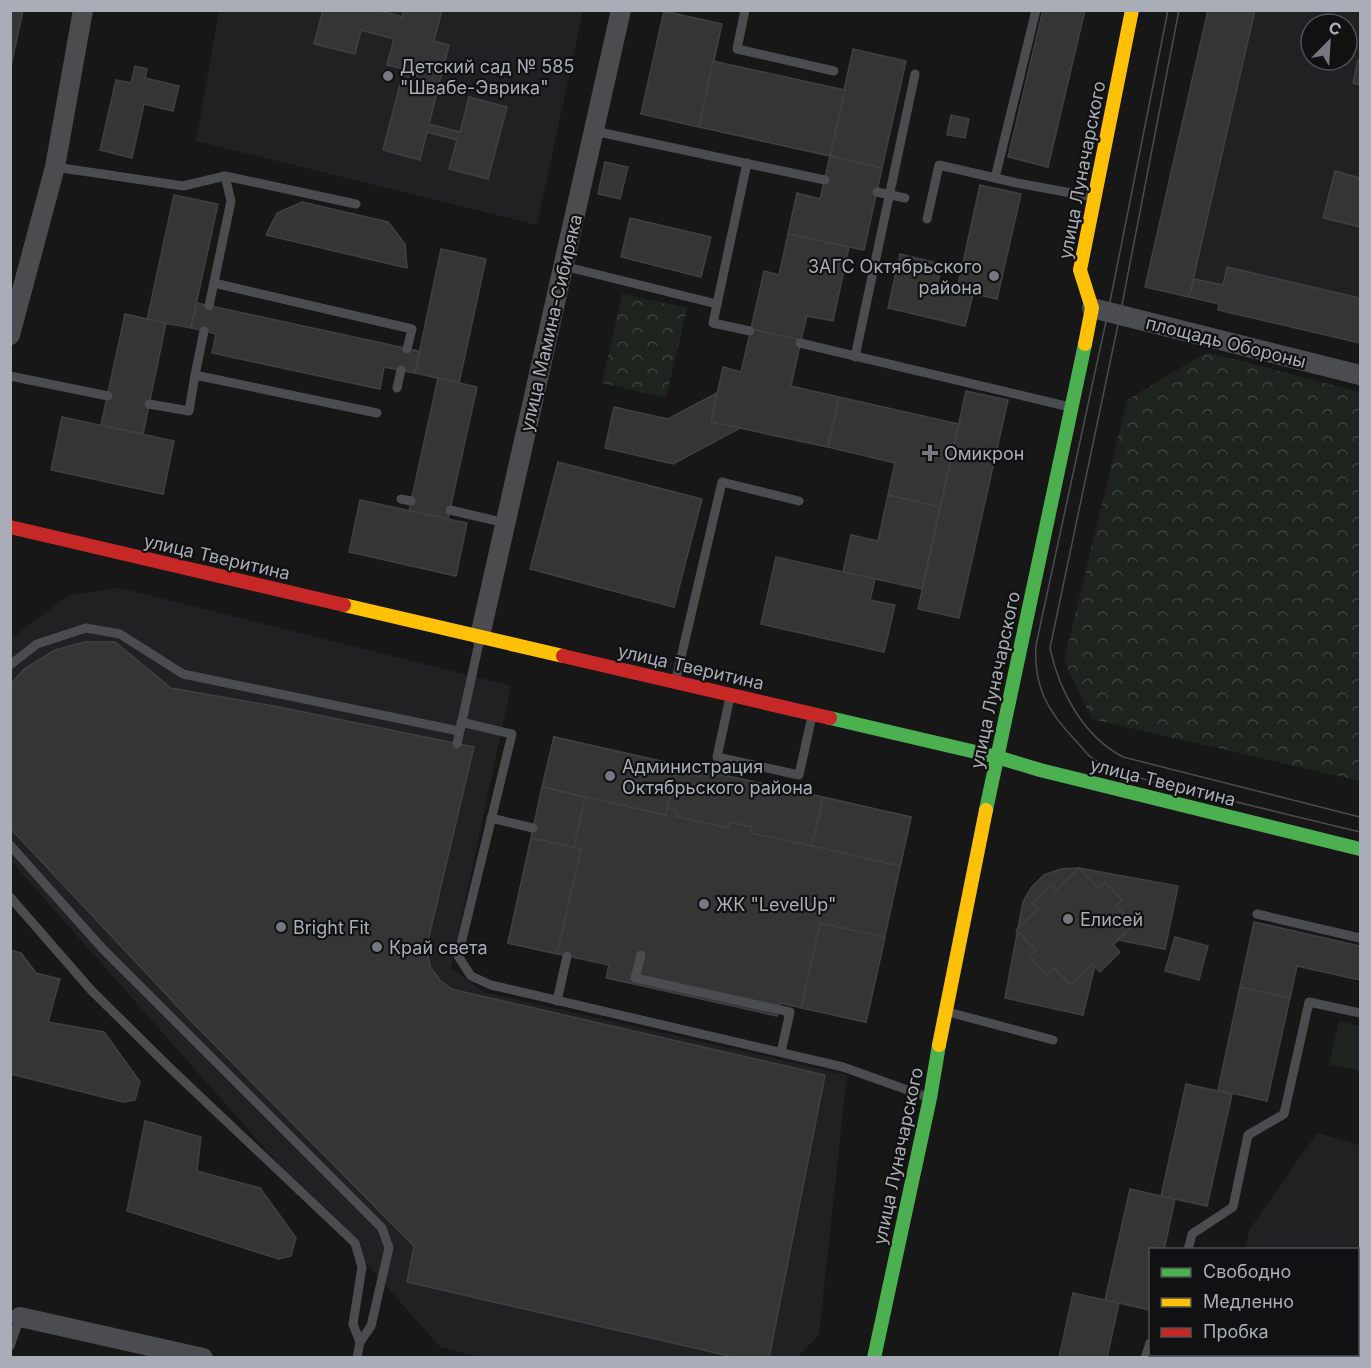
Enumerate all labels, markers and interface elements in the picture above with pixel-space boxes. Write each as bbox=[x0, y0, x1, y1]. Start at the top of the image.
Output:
north arrow bbox=[1299, 12, 1359, 72]
text: С bbox=[1326, 17, 1345, 40]
place label: Детский сад № 585 "Швабе-Эврика" bbox=[400, 56, 574, 98]
marker: Детский сад № 585 "Швабе-Эврика" bbox=[381, 69, 395, 83]
street label: улица Луначарского bbox=[1054, 79, 1110, 261]
street label: улица Мамина-Сибиряка bbox=[516, 212, 586, 434]
place label: ЗАГС Октябрьского района bbox=[808, 256, 982, 298]
marker: ЗАГС Октябрьского района bbox=[987, 269, 1001, 283]
street label: площадь Обороны bbox=[1144, 312, 1308, 372]
place label: Омикрон bbox=[944, 443, 1024, 464]
marker: Омикрон bbox=[921, 444, 939, 462]
street label: улица Тверитина bbox=[142, 530, 292, 584]
street label: улица Луначарского bbox=[966, 589, 1024, 771]
street label: улица Тверитина bbox=[616, 640, 766, 694]
street label: улица Тверитина bbox=[1088, 754, 1238, 810]
place label: Администрация Октябрьского района bbox=[622, 756, 813, 798]
marker: Администрация Октябрьского района bbox=[603, 769, 617, 783]
place label: ЖК "LevelUp" bbox=[716, 894, 836, 915]
marker: ЖК "LevelUp" bbox=[697, 897, 711, 911]
place label: Елисей bbox=[1080, 909, 1143, 930]
marker: Елисей bbox=[1061, 912, 1075, 926]
place label: Bright Fit bbox=[293, 917, 370, 938]
marker: Bright Fit bbox=[274, 920, 288, 934]
place label: Край света bbox=[389, 937, 488, 958]
marker: Край света bbox=[370, 940, 384, 954]
street label: улица Луначарского bbox=[869, 1065, 927, 1247]
legend bbox=[1149, 1248, 1359, 1356]
text: Свободно bbox=[1203, 1261, 1291, 1282]
text: Медленно bbox=[1203, 1291, 1294, 1312]
text: Пробка bbox=[1203, 1321, 1269, 1342]

